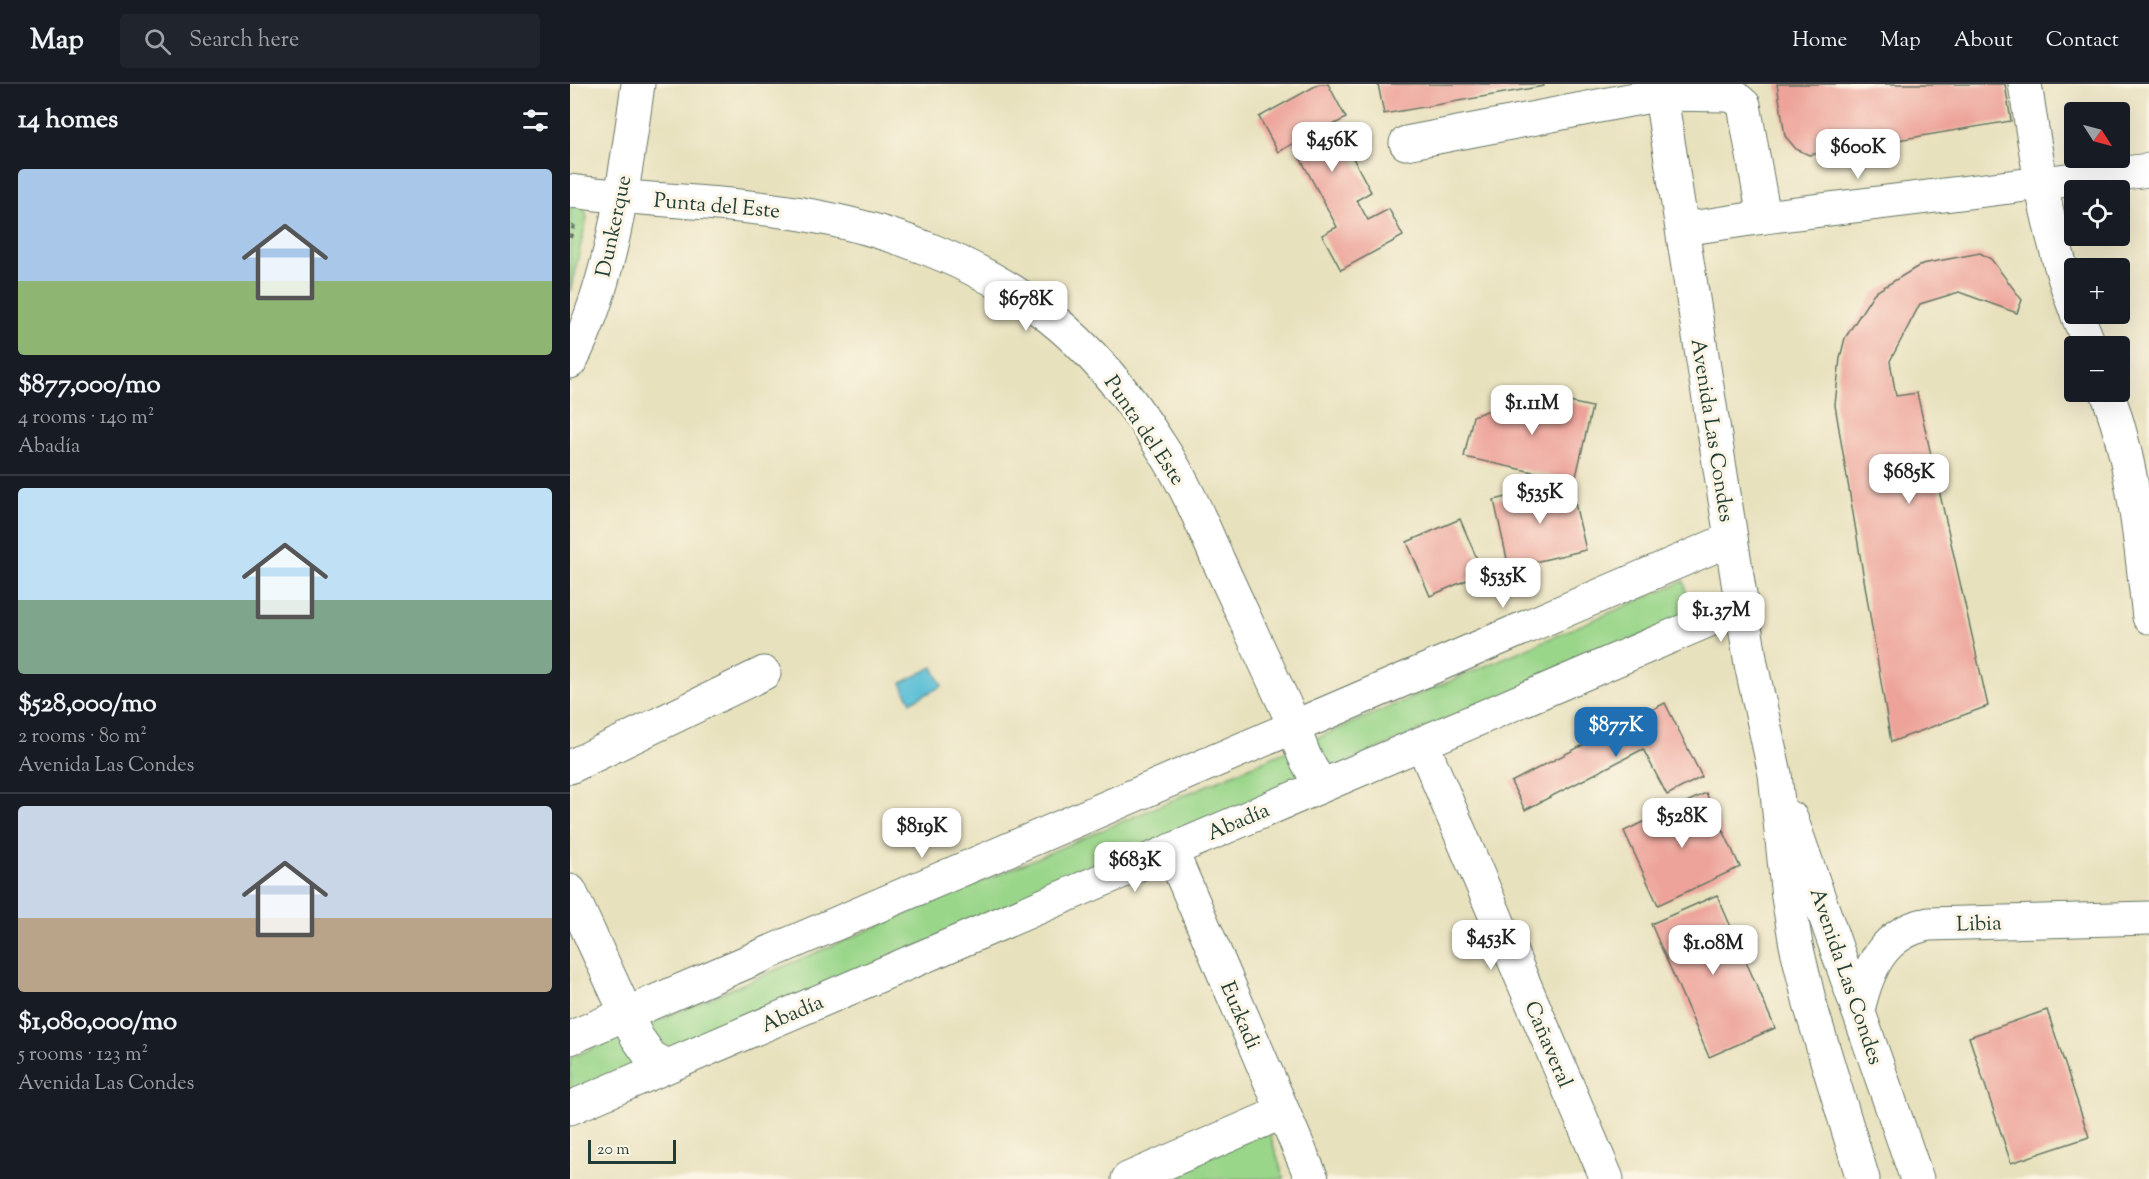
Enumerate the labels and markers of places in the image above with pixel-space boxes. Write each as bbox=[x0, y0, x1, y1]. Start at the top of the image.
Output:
pin: $456K bbox=[1290, 122, 1374, 173]
pin: $600K bbox=[1816, 129, 1900, 180]
pin: $678K bbox=[984, 281, 1068, 332]
pin: $1.11M bbox=[1483, 385, 1581, 436]
pin: $685K bbox=[1867, 454, 1951, 505]
pin: $535K bbox=[1498, 474, 1582, 525]
pin: $535K bbox=[1461, 558, 1545, 609]
pin: $1.37M bbox=[1672, 592, 1770, 643]
pin: $877K bbox=[1574, 707, 1658, 758]
pin: $528K bbox=[1640, 798, 1724, 849]
pin: $819K bbox=[880, 808, 964, 859]
pin: $683K bbox=[1093, 842, 1177, 893]
pin: $453K bbox=[1449, 920, 1533, 971]
pin: $1.08M bbox=[1664, 925, 1762, 976]

